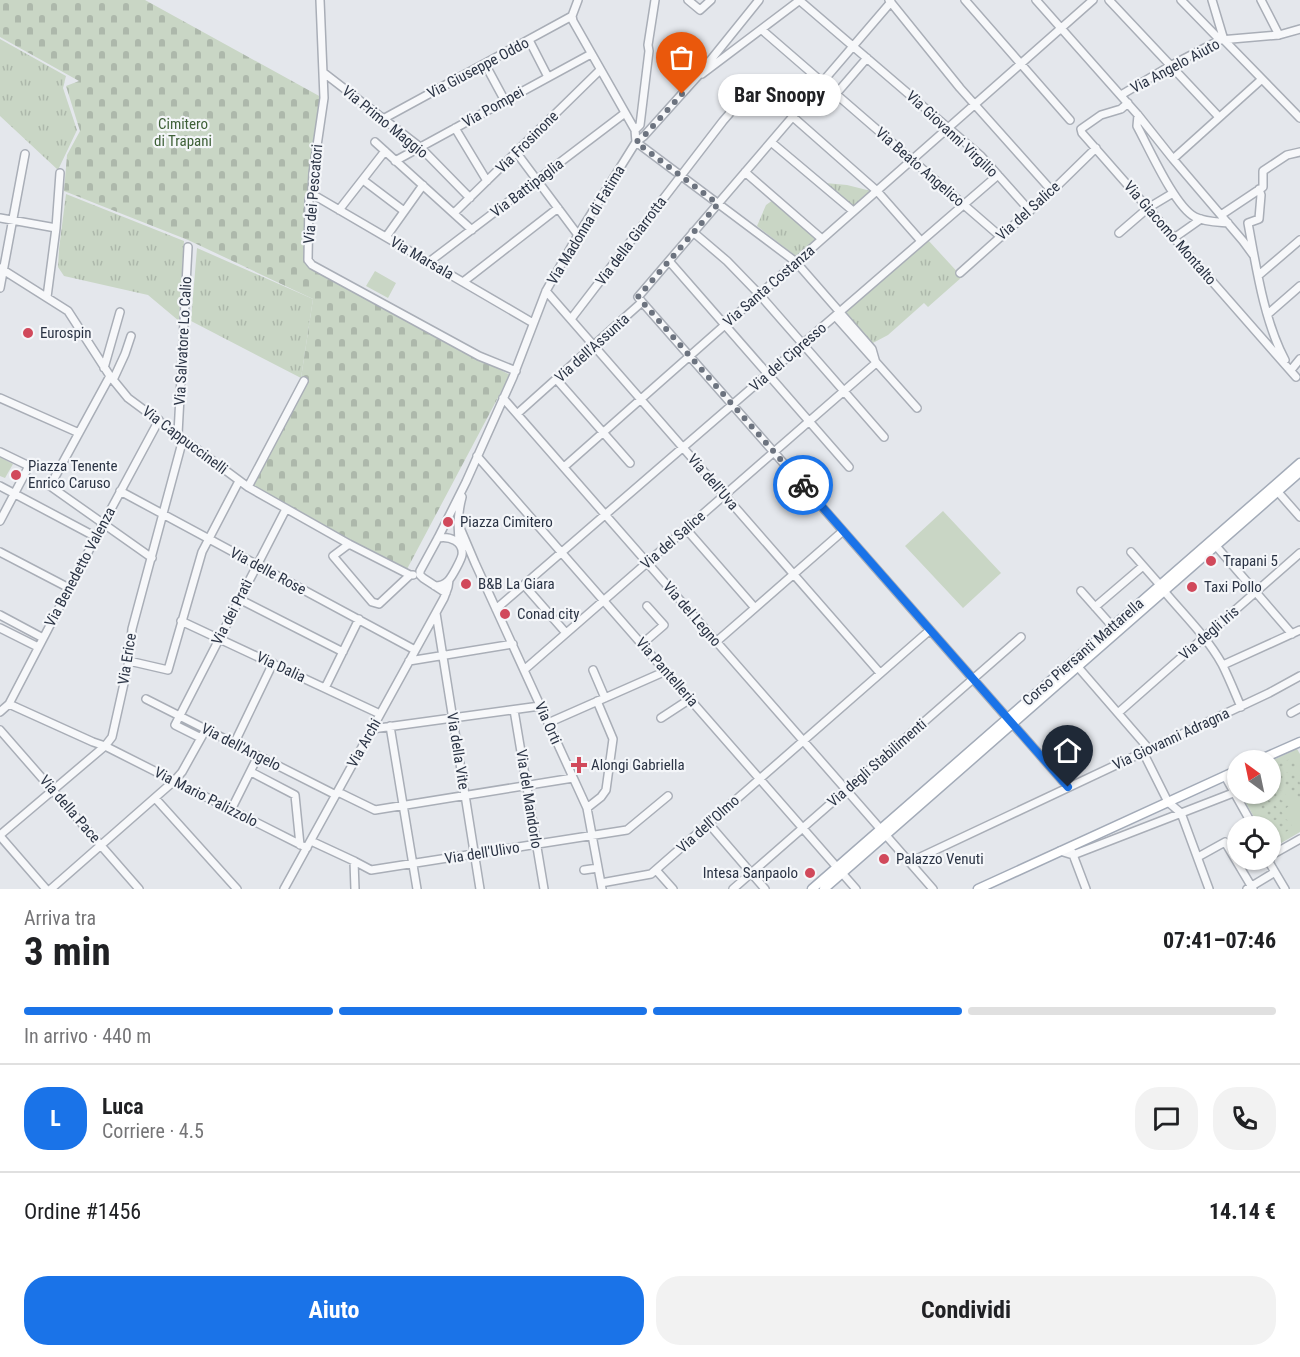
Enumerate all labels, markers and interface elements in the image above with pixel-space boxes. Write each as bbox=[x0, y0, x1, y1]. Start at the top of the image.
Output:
pin bbox=[656, 32, 707, 94]
street label: Via Giuseppe Oddo bbox=[424, 34, 532, 102]
street label: Via Angelo Aiuto bbox=[1127, 35, 1223, 97]
icon: bag bbox=[665, 41, 698, 74]
callout: Bar Snoopy bbox=[718, 73, 841, 115]
street label: Via Primo Maggio bbox=[338, 82, 432, 162]
street label: Via Pompei bbox=[459, 83, 527, 131]
text: Bar Snoopy bbox=[734, 83, 825, 107]
street label: Via Giovanni Virgilio bbox=[902, 87, 1002, 181]
street label: Via Frosinone bbox=[492, 107, 562, 177]
park label: Cimitero di Trapani bbox=[154, 115, 212, 150]
street label: Via Beato Angelico bbox=[872, 124, 968, 210]
street label: Via dei Pescatori bbox=[300, 143, 326, 245]
street label: Via Battipaglia bbox=[487, 155, 567, 221]
street label: Via Madonna di Fatima bbox=[543, 162, 629, 288]
street label: Via Giacomo Montalto bbox=[1120, 177, 1220, 289]
street label: Via del Salice bbox=[992, 178, 1064, 244]
street label: Via della Giarrotta bbox=[592, 193, 670, 289]
street label: Via Marsala bbox=[387, 233, 457, 283]
street label: Via Santa Costanza bbox=[720, 241, 818, 331]
street label: Via Salvatore Lo Calio bbox=[171, 276, 195, 406]
street label: Via dell'Assunta bbox=[551, 310, 633, 386]
street label: Via del Cipresso bbox=[746, 319, 830, 395]
place label: Eurospin bbox=[40, 324, 91, 342]
marker: Eurospin bbox=[21, 326, 35, 340]
street label: Via Cappuccinelli bbox=[139, 402, 231, 478]
street label: Via dell'Uva bbox=[684, 450, 742, 514]
courier bbox=[773, 455, 833, 515]
place label: Piazza Tenente Enrico Caruso bbox=[28, 457, 118, 492]
marker: Piazza Tenente Enrico Caruso bbox=[9, 468, 23, 482]
icon: bike bbox=[787, 469, 820, 502]
street label: Via Benedetto Valenza bbox=[41, 504, 119, 630]
street label: Via del Salice bbox=[637, 507, 709, 573]
place label: Piazza Cimitero bbox=[460, 513, 553, 531]
marker: Piazza Cimitero bbox=[441, 515, 455, 529]
street label: Via delle Rose bbox=[227, 543, 309, 599]
place label: Trapani 5 bbox=[1223, 552, 1278, 570]
marker: Trapani 5 bbox=[1204, 554, 1218, 568]
place label: B&B La Giara bbox=[478, 575, 555, 593]
street label: Via dei Prati bbox=[208, 576, 256, 648]
marker: B&B La Giara bbox=[459, 577, 473, 591]
street label: Via del Legno bbox=[659, 578, 725, 650]
place label: Taxi Pollo bbox=[1204, 578, 1262, 596]
marker: Taxi Pollo bbox=[1185, 580, 1199, 594]
street label: Corso Piersanti Mattarella bbox=[1019, 595, 1147, 709]
street label: Via degli Iris bbox=[1175, 602, 1243, 664]
place label: Conad city bbox=[517, 605, 579, 623]
marker: Conad city bbox=[498, 607, 512, 621]
street label: Via Erice bbox=[114, 632, 140, 686]
street label: Via Pantelleria bbox=[632, 634, 702, 710]
street label: Via Dalia bbox=[253, 648, 309, 686]
street label: Via Orti bbox=[531, 699, 565, 747]
street label: Via Giovanni Adragna bbox=[1110, 704, 1232, 774]
street label: Via della Vite bbox=[443, 711, 473, 791]
street label: Via Archi bbox=[343, 715, 385, 771]
street label: Via degli Stabilimenti bbox=[824, 715, 930, 811]
street label: Via dell'Angelo bbox=[198, 719, 284, 775]
pin bbox=[1042, 725, 1093, 787]
icon: home bbox=[1051, 734, 1084, 767]
street label: Via del Mandorlo bbox=[512, 748, 546, 850]
north arrow bbox=[1227, 750, 1281, 804]
map controls bbox=[1227, 750, 1281, 870]
place label: Alongi Gabriella bbox=[591, 756, 685, 774]
marker: Alongi Gabriella bbox=[572, 758, 586, 772]
street label: Via Mario Palizzolo bbox=[151, 763, 261, 831]
street label: Via della Pace bbox=[36, 771, 104, 847]
street label: Via dell'Olmo bbox=[673, 791, 743, 857]
button: locate bbox=[1227, 816, 1281, 870]
street label: Via dell'Ulivo bbox=[443, 838, 521, 868]
place label: Palazzo Venuti bbox=[896, 850, 984, 868]
marker: Palazzo Venuti bbox=[877, 852, 891, 866]
place label: Intesa Sanpaolo bbox=[703, 864, 798, 882]
marker: Intesa Sanpaolo bbox=[803, 866, 817, 880]
text: Arriva tra bbox=[24, 906, 96, 930]
text: 07:41–07:46 bbox=[1163, 928, 1276, 953]
text: 3 min bbox=[24, 929, 111, 975]
text: In arrivo · 440 m bbox=[24, 1024, 151, 1048]
button: chat bbox=[1135, 1087, 1198, 1150]
button: phone bbox=[1213, 1087, 1276, 1150]
text: Luca bbox=[102, 1094, 144, 1119]
text: L bbox=[50, 1106, 61, 1131]
text: Corriere · 4.5 bbox=[102, 1119, 204, 1143]
text: Ordine #1456 bbox=[24, 1199, 141, 1224]
text: 14.14 € bbox=[1209, 1199, 1276, 1224]
button: Aiuto bbox=[24, 1276, 644, 1345]
button: Condividi bbox=[656, 1276, 1276, 1345]

